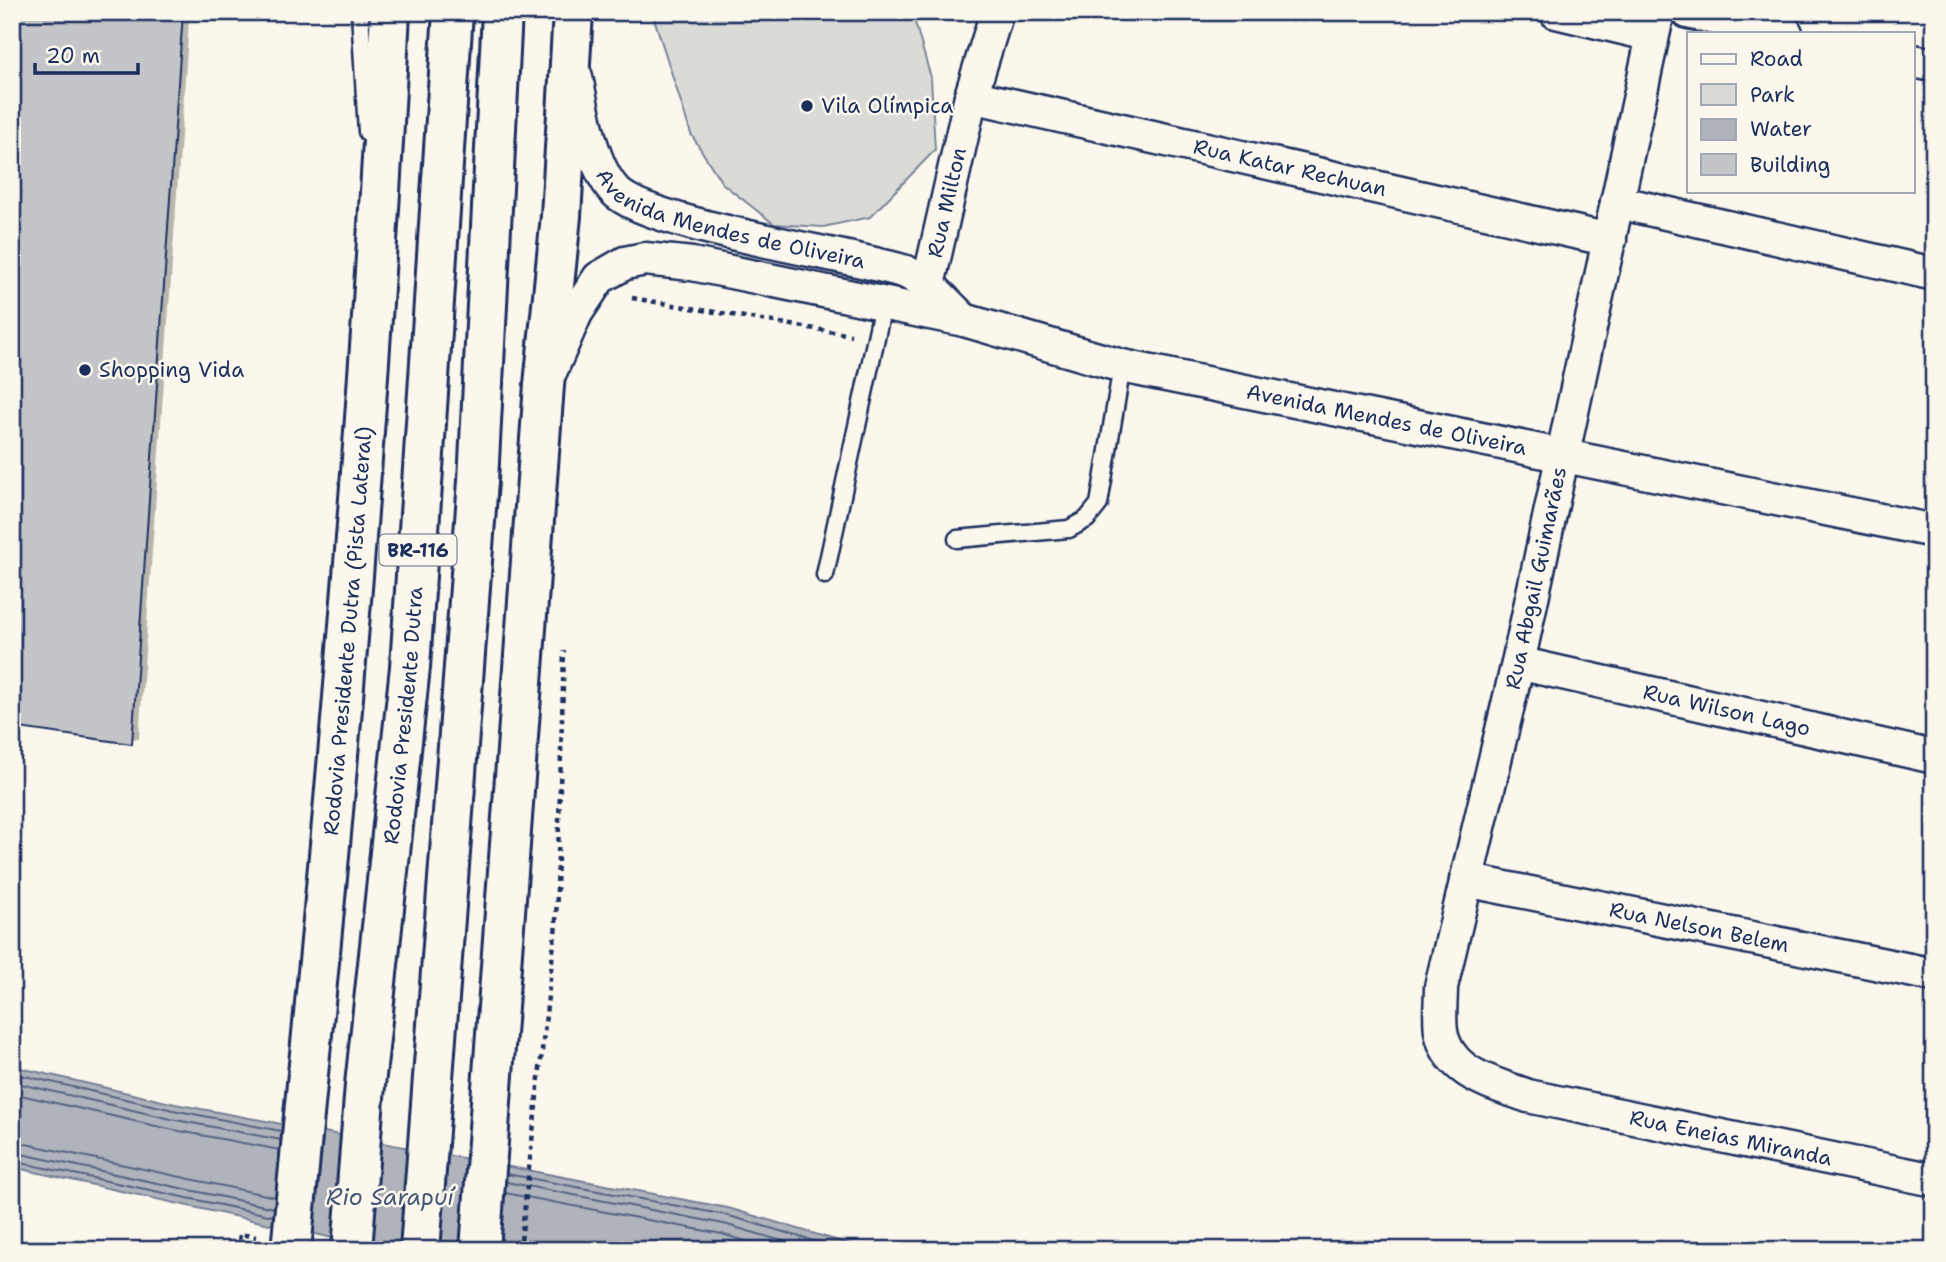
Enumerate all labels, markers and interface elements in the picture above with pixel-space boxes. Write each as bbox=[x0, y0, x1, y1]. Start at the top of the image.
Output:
scale bar bbox=[35, 32, 138, 76]
legend bbox=[1687, 32, 1914, 192]
text: 20 m bbox=[46, 42, 100, 70]
text: Road bbox=[1750, 45, 1803, 73]
text: Park bbox=[1750, 81, 1795, 109]
place label: Vila Olímpica bbox=[821, 92, 953, 120]
marker: Vila Olímpica bbox=[799, 98, 815, 114]
text: Water bbox=[1750, 115, 1812, 143]
street label: Rua Katar Rechuan bbox=[1191, 133, 1389, 203]
street label: Rua Milton bbox=[921, 145, 973, 260]
text: Building bbox=[1750, 151, 1830, 179]
street label: Avenida Mendes de Oliveira bbox=[589, 164, 868, 275]
place label: Shopping Vida bbox=[99, 356, 244, 384]
marker: Shopping Vida bbox=[77, 362, 93, 378]
street label: Avenida Mendes de Oliveira bbox=[1244, 378, 1529, 462]
street label: Rodovia Presidente Dutra (Pista Lateral) bbox=[317, 425, 378, 837]
street label: Rua Abgail Guimarães bbox=[1499, 464, 1573, 692]
road number: BR-116 bbox=[380, 534, 457, 566]
street label: Rodovia Presidente Dutra bbox=[377, 586, 429, 846]
street label: Rua Wilson Lago bbox=[1640, 678, 1813, 743]
street label: Rua Nelson Belem bbox=[1607, 895, 1792, 959]
street label: Rua Eneias Miranda bbox=[1627, 1103, 1835, 1173]
water label: Rio Sarapuí bbox=[326, 1182, 456, 1212]

